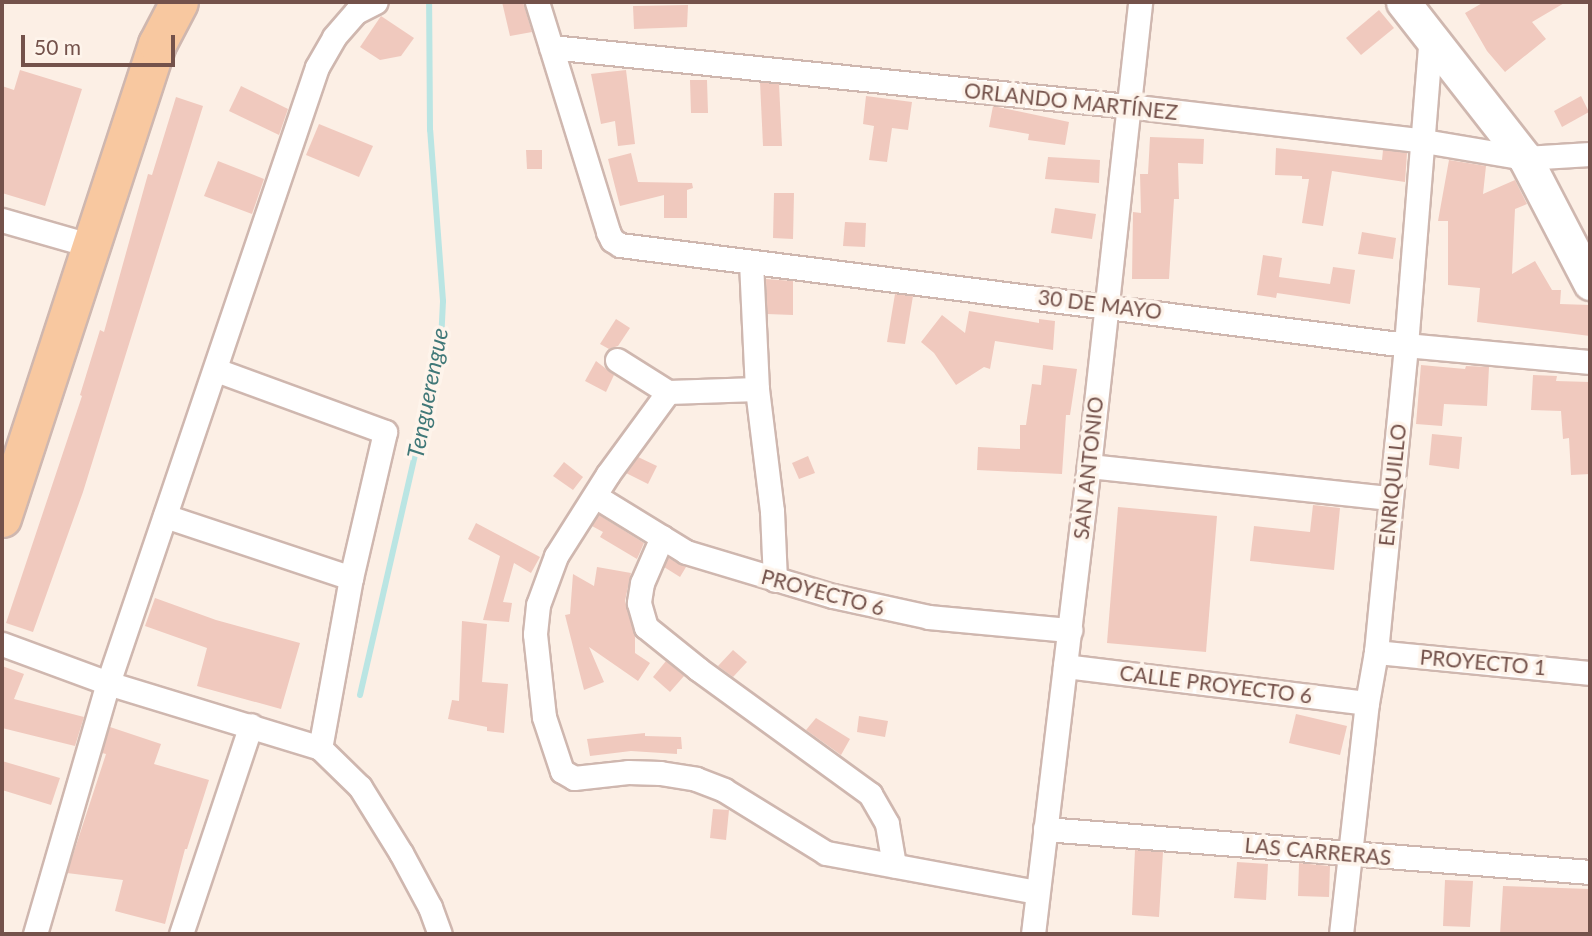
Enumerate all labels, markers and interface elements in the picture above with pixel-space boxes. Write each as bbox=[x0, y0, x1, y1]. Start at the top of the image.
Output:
scale bar bbox=[24, 21, 178, 65]
text: 50 m bbox=[34, 34, 81, 59]
street label: ORLANDO MARTÍNEZ bbox=[963, 77, 1179, 125]
street label: 30 DE MAYO bbox=[1037, 284, 1163, 324]
water label: Tenguerengue bbox=[401, 325, 453, 461]
street label: SAN ANTONIO bbox=[1068, 395, 1108, 541]
street label: ENRIQUILLO bbox=[1373, 423, 1411, 547]
street label: PROYECTO 6 bbox=[759, 563, 887, 621]
street label: PROYECTO 1 bbox=[1419, 644, 1547, 680]
street label: CALLE PROYECTO 6 bbox=[1118, 660, 1314, 708]
street label: LAS CARRERAS bbox=[1244, 832, 1392, 870]

